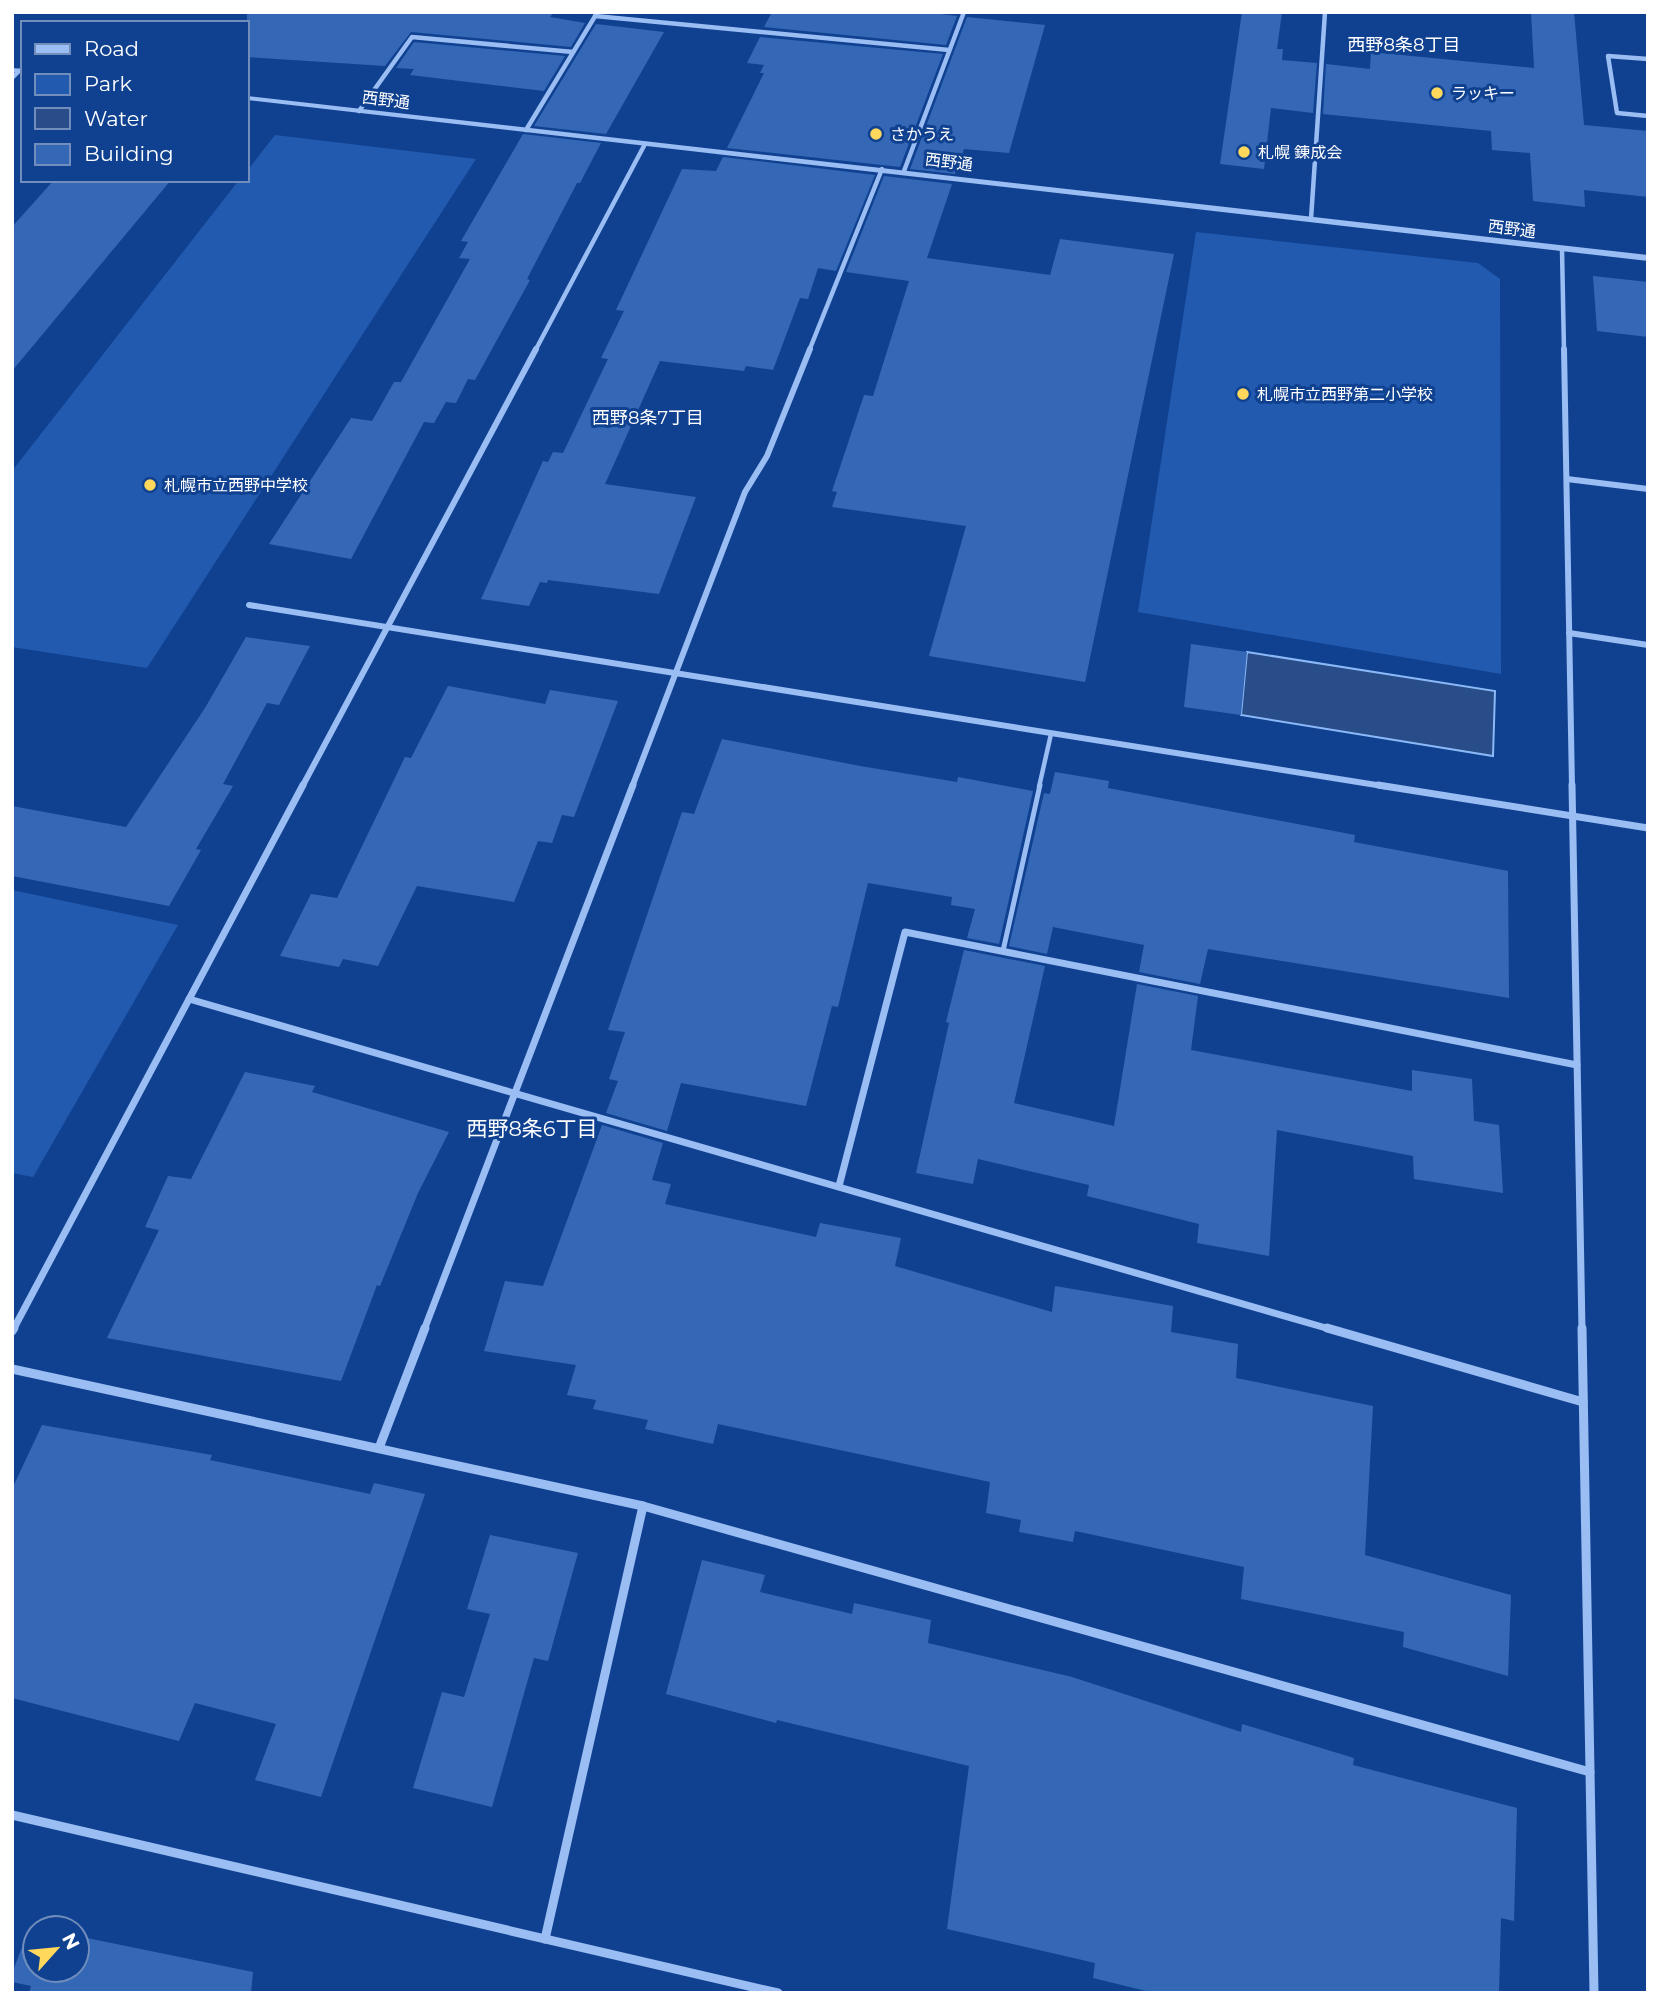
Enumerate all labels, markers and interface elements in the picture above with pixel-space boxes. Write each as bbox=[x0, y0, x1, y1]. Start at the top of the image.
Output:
legend bbox=[21, 21, 248, 182]
district label: 西野8条8丁目 bbox=[1348, 34, 1460, 56]
text: Road bbox=[84, 36, 139, 61]
text: Park bbox=[84, 71, 132, 96]
place label: ラッキー bbox=[1451, 84, 1515, 103]
marker: ラッキー bbox=[1429, 85, 1445, 101]
street label: 西野通 bbox=[361, 88, 411, 112]
text: Water bbox=[84, 106, 148, 131]
place label: さかうえ bbox=[890, 125, 954, 144]
marker: さかうえ bbox=[868, 126, 884, 142]
text: Building bbox=[84, 141, 174, 166]
place label: 札幌 錬成会 bbox=[1258, 143, 1342, 162]
marker: 札幌 錬成会 bbox=[1236, 144, 1252, 160]
street label: 西野通 bbox=[924, 150, 974, 174]
street label: 西野通 bbox=[1487, 217, 1537, 241]
place label: 札幌市立西野第二小学校 bbox=[1257, 385, 1433, 404]
marker: 札幌市立西野第二小学校 bbox=[1235, 386, 1251, 402]
district label: 西野8条7丁目 bbox=[592, 407, 704, 429]
place label: 札幌市立西野中学校 bbox=[164, 476, 308, 495]
marker: 札幌市立西野中学校 bbox=[142, 477, 158, 493]
district label: 西野8条6丁目 bbox=[466, 1116, 598, 1141]
north arrow bbox=[21, 1914, 91, 1984]
text: N bbox=[57, 1929, 84, 1954]

